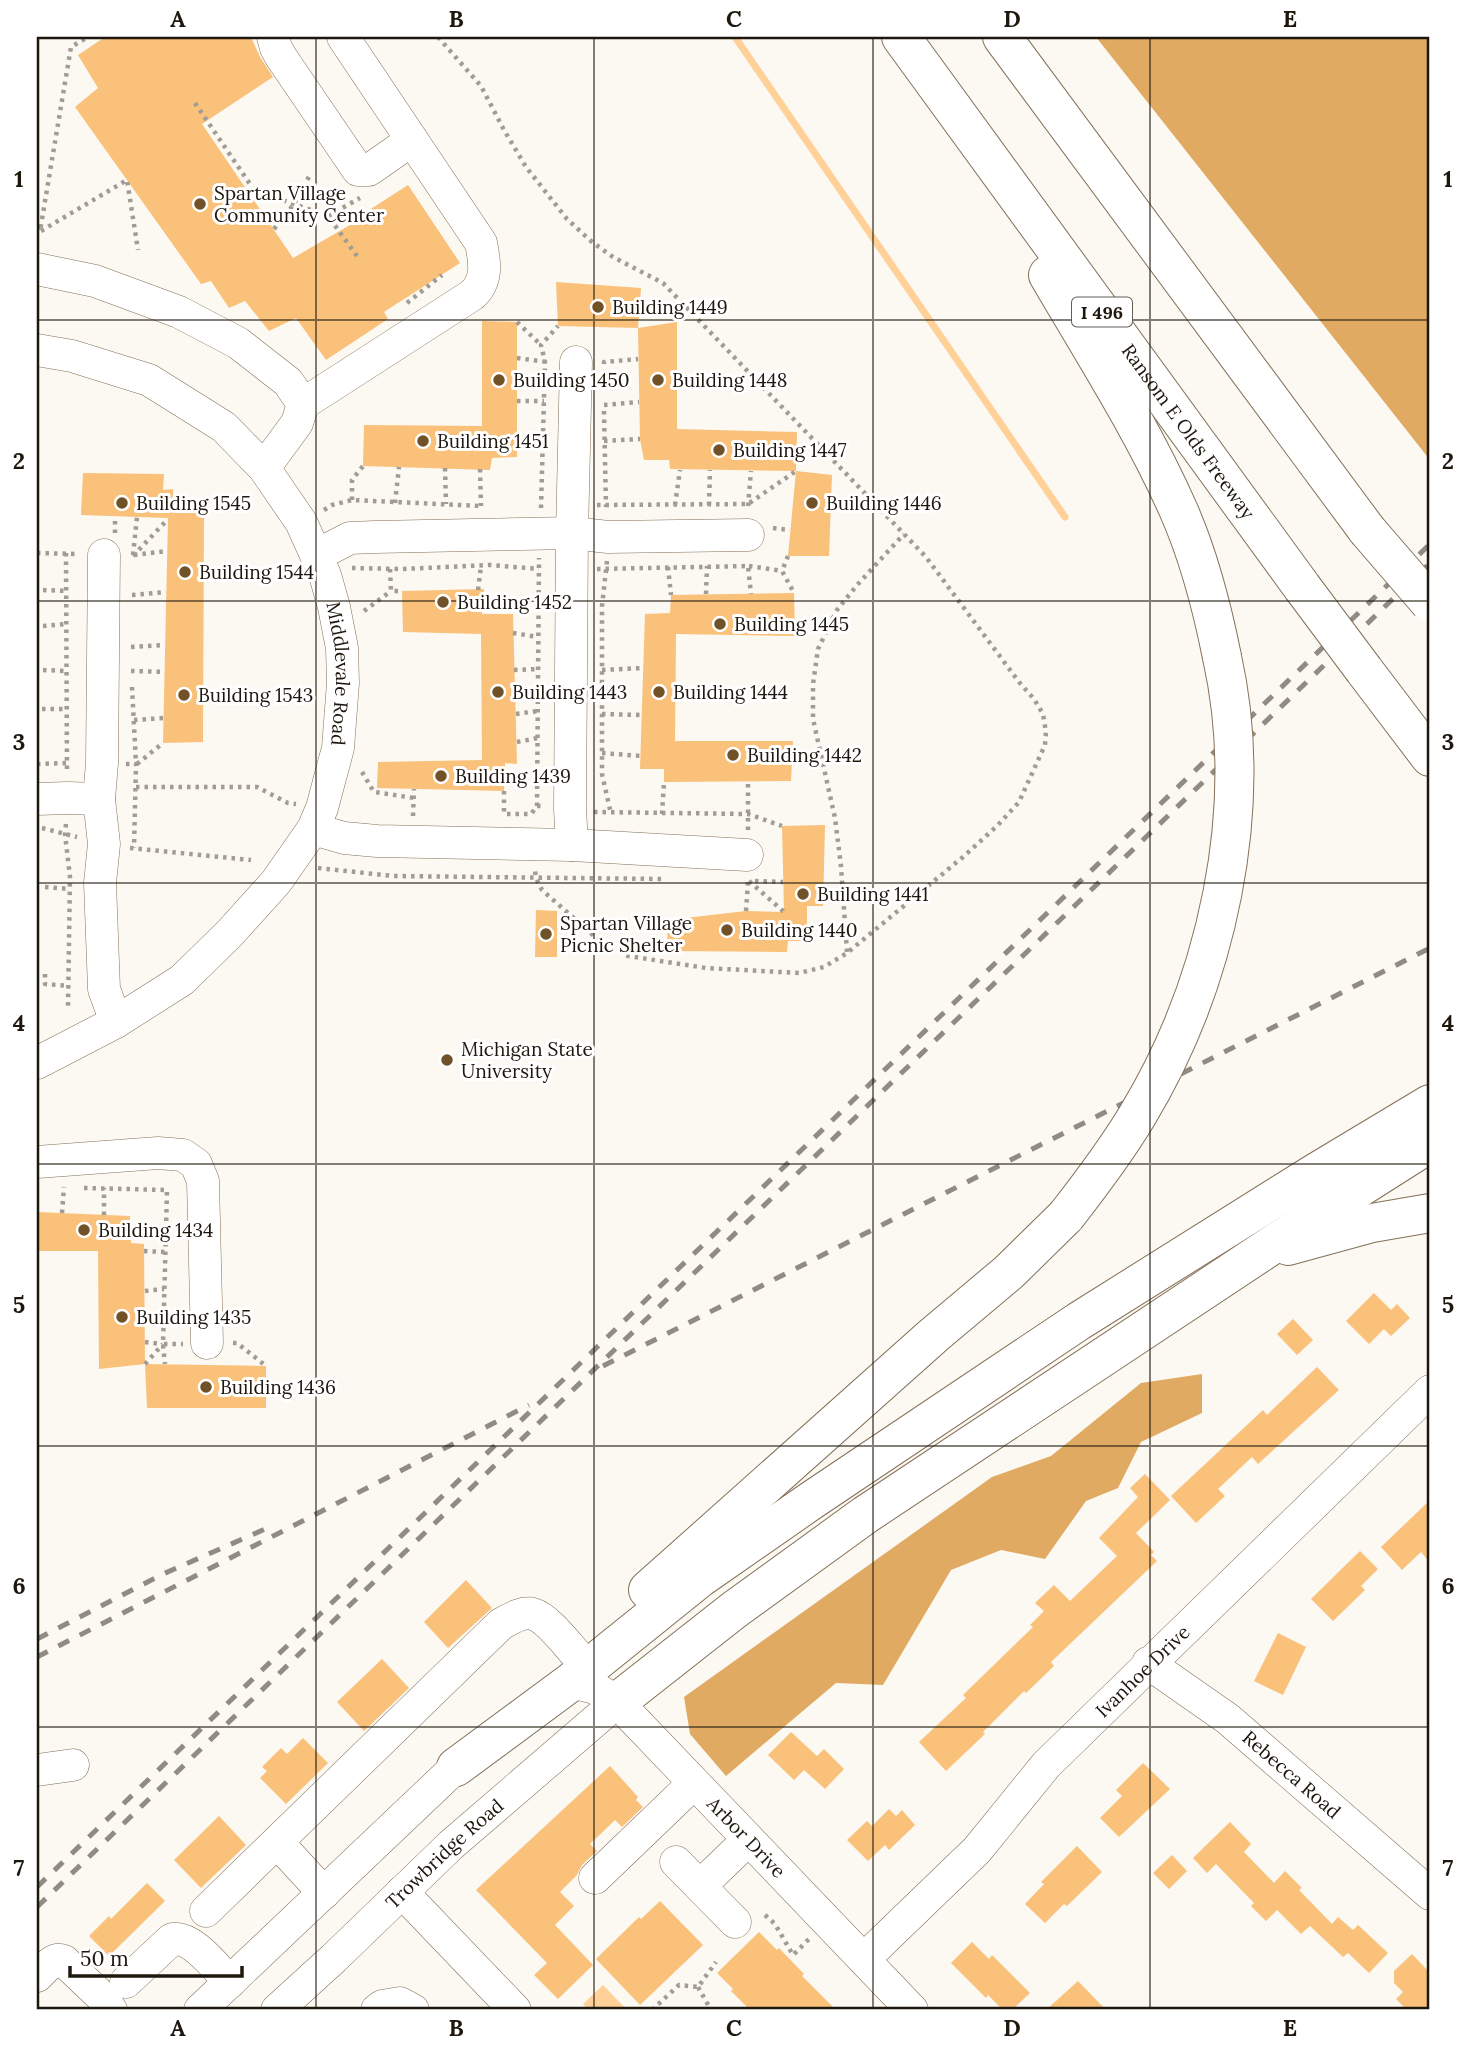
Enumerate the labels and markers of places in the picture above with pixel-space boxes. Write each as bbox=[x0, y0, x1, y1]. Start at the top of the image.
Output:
place label: Spartan Village Community Center bbox=[214, 181, 385, 227]
marker: Spartan Village Community Center bbox=[192, 196, 208, 212]
place label: Building 1449 bbox=[612, 295, 728, 319]
marker: Building 1449 bbox=[590, 299, 606, 315]
place label: Building 1450 bbox=[513, 368, 630, 392]
place label: Building 1448 bbox=[672, 368, 787, 392]
marker: Building 1450 bbox=[491, 372, 507, 388]
marker: Building 1448 bbox=[650, 372, 666, 388]
place label: Building 1451 bbox=[437, 429, 549, 453]
marker: Building 1451 bbox=[415, 433, 431, 449]
place label: Building 1447 bbox=[733, 438, 847, 462]
marker: Building 1447 bbox=[711, 442, 727, 458]
place label: Building 1545 bbox=[136, 491, 251, 515]
place label: Building 1446 bbox=[826, 491, 942, 515]
marker: Building 1545 bbox=[114, 495, 130, 511]
marker: Building 1446 bbox=[804, 495, 820, 511]
place label: Building 1544 bbox=[199, 560, 314, 584]
marker: Building 1544 bbox=[177, 564, 193, 580]
place label: Building 1452 bbox=[457, 590, 572, 614]
marker: Building 1452 bbox=[435, 594, 451, 610]
place label: Building 1445 bbox=[734, 612, 849, 636]
marker: Building 1445 bbox=[712, 616, 728, 632]
place label: Building 1443 bbox=[512, 680, 627, 704]
place label: Building 1444 bbox=[673, 680, 788, 704]
place label: Building 1543 bbox=[198, 683, 313, 707]
marker: Building 1443 bbox=[490, 684, 506, 700]
marker: Building 1444 bbox=[651, 684, 667, 700]
marker: Building 1543 bbox=[176, 687, 192, 703]
place label: Building 1442 bbox=[747, 743, 862, 767]
marker: Building 1442 bbox=[725, 747, 741, 763]
place label: Building 1439 bbox=[455, 764, 571, 788]
marker: Building 1439 bbox=[433, 768, 449, 784]
place label: Building 1441 bbox=[817, 882, 929, 906]
marker: Building 1441 bbox=[795, 886, 811, 902]
place label: Spartan Village Picnic Shelter bbox=[560, 911, 692, 957]
place label: Building 1440 bbox=[741, 918, 858, 942]
marker: Building 1440 bbox=[719, 922, 735, 938]
marker: Spartan Village Picnic Shelter bbox=[538, 926, 554, 942]
place label: Michigan State University bbox=[461, 1037, 593, 1083]
marker: Michigan State University bbox=[439, 1052, 455, 1068]
place label: Building 1434 bbox=[98, 1218, 213, 1242]
marker: Building 1434 bbox=[76, 1222, 92, 1238]
place label: Building 1435 bbox=[136, 1305, 251, 1329]
marker: Building 1435 bbox=[114, 1309, 130, 1325]
place label: Building 1436 bbox=[220, 1375, 336, 1399]
marker: Building 1436 bbox=[198, 1379, 214, 1395]

